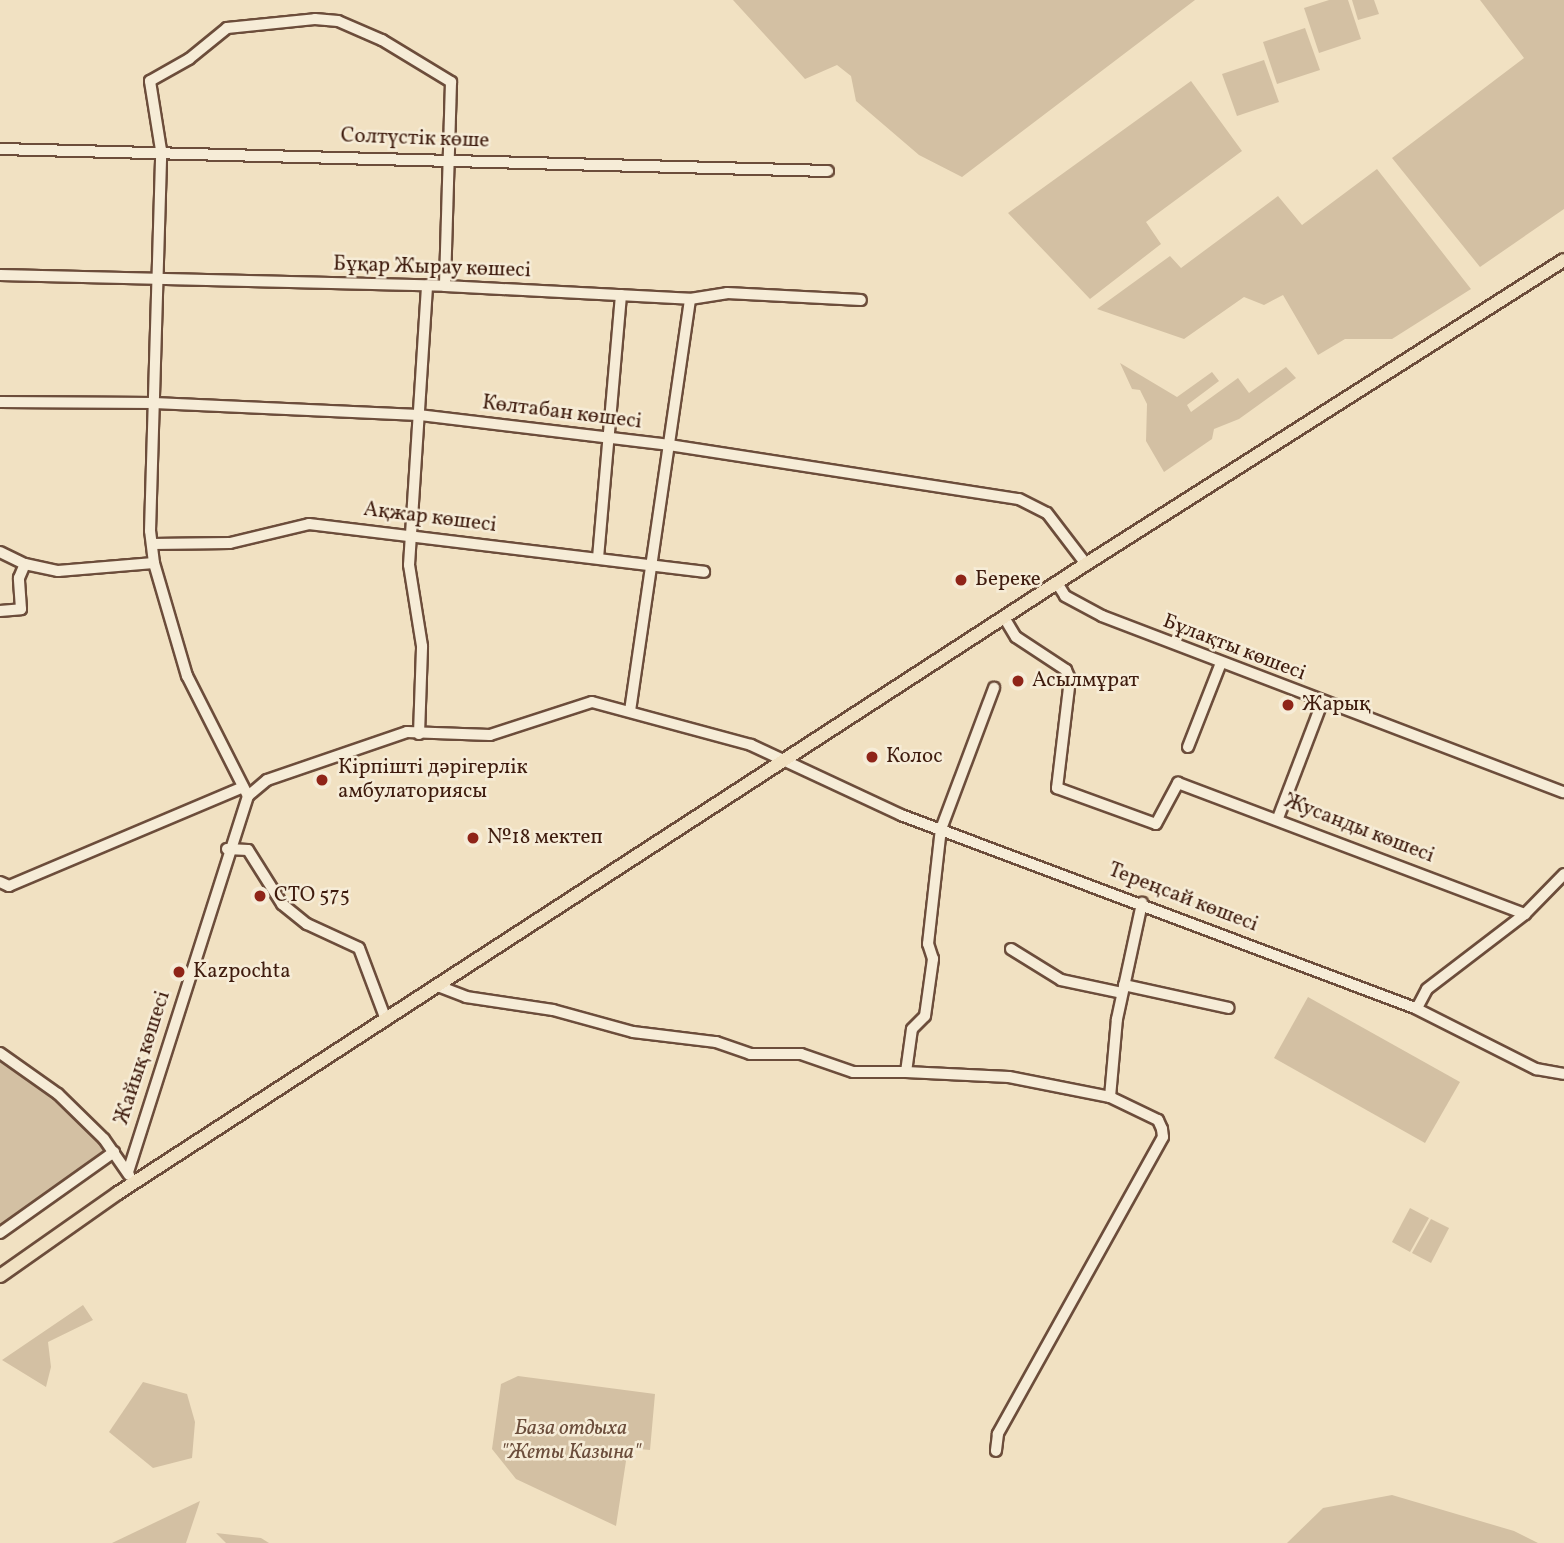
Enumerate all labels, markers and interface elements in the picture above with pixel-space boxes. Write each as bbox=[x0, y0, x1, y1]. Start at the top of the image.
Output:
street label: Солтүстік көше bbox=[340, 124, 490, 154]
street label: Бұқар Жырау көшесі bbox=[332, 252, 532, 284]
street label: Көлтабан көшесі bbox=[481, 391, 643, 435]
street label: Ақжар көшесі bbox=[362, 497, 498, 539]
place label: Береке bbox=[975, 567, 1041, 593]
marker: Береке bbox=[953, 572, 969, 588]
street label: Бұлақты көшесі bbox=[1159, 609, 1309, 687]
place label: Асылмұрат bbox=[1032, 668, 1139, 694]
marker: Асылмұрат bbox=[1010, 673, 1026, 689]
place label: Жарық bbox=[1302, 692, 1370, 718]
marker: Жарық bbox=[1280, 697, 1296, 713]
place label: Колос bbox=[886, 744, 943, 770]
marker: Колос bbox=[864, 749, 880, 765]
place label: Кірпішті дәрігерлік амбулаториясы bbox=[338, 755, 528, 805]
marker: Кірпішті дәрігерлік амбулаториясы bbox=[312, 770, 332, 790]
street label: Жусанды көшесі bbox=[1280, 789, 1438, 869]
place label: №18 мектеп bbox=[487, 825, 603, 851]
marker: №18 мектеп bbox=[465, 830, 481, 846]
street label: Тереңсай көшесі bbox=[1105, 858, 1261, 938]
place label: СТО 575 bbox=[274, 883, 350, 909]
marker: СТО 575 bbox=[252, 888, 268, 904]
place label: Kazpochta bbox=[193, 959, 291, 985]
marker: Kazpochta bbox=[171, 964, 187, 980]
street label: Жайық көшесі bbox=[110, 988, 176, 1128]
park label: База отдыха "Жеты Казына" bbox=[501, 1416, 641, 1466]

